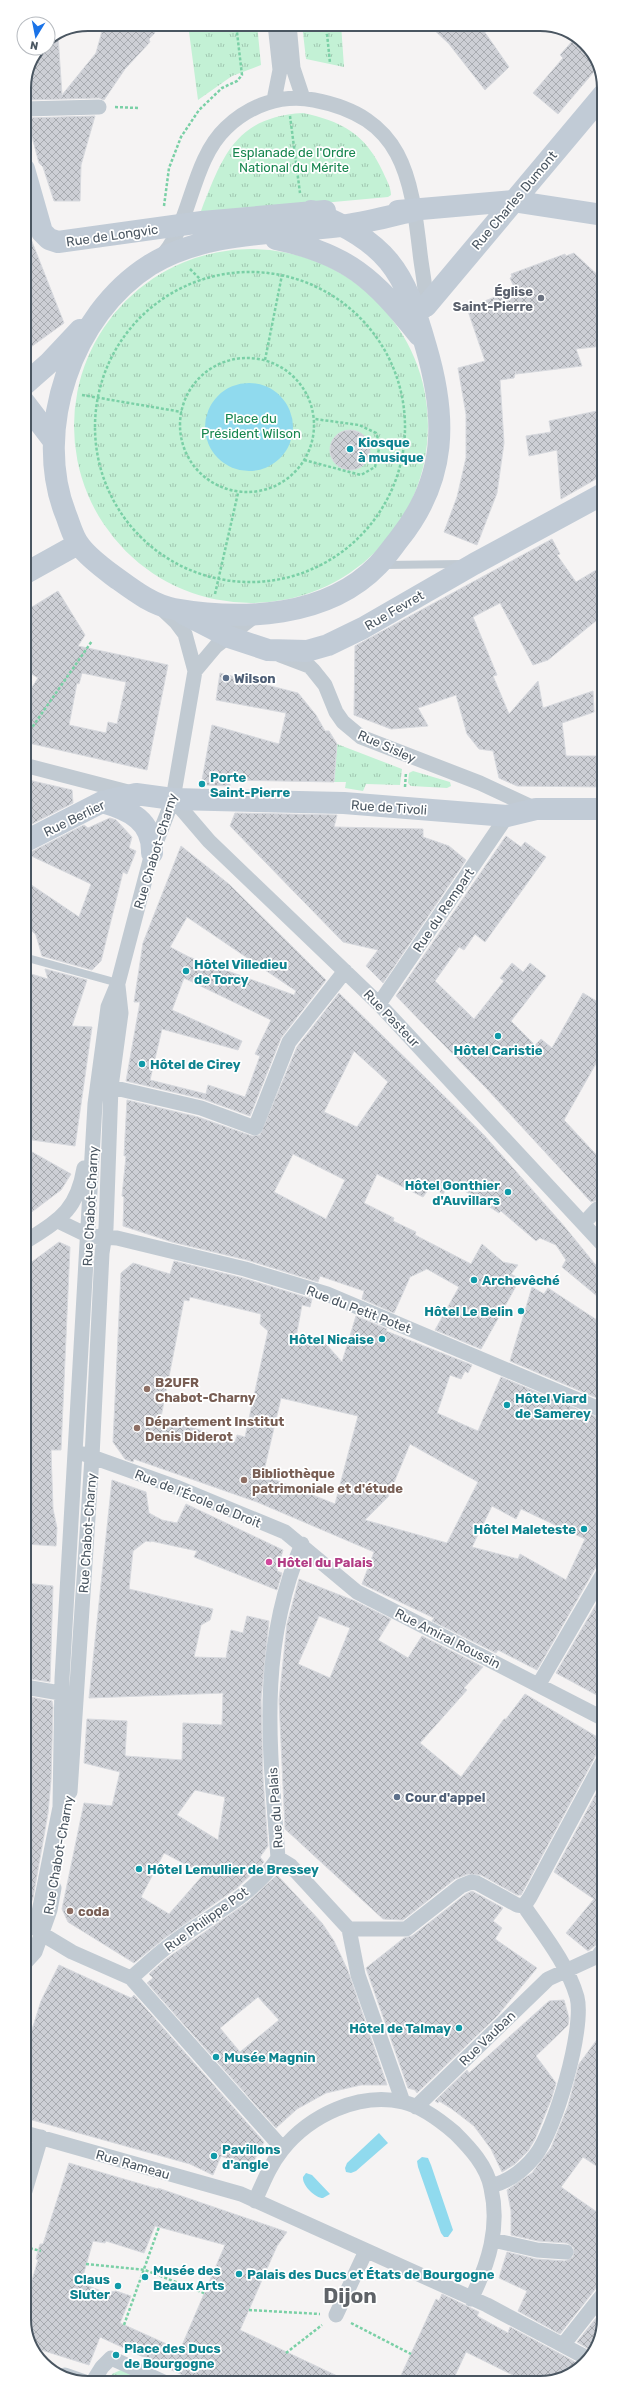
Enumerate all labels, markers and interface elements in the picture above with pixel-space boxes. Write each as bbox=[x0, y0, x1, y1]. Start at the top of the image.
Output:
north arrow bbox=[16, 16, 56, 56]
text: N bbox=[29, 38, 39, 52]
park label: Esplanade de l'Ordre National du Mérite bbox=[232, 145, 356, 175]
street label: Rue Charles Dumont bbox=[469, 148, 560, 253]
street label: Rue de Longvic bbox=[65, 222, 159, 250]
place label: Église Saint-Pierre bbox=[453, 284, 533, 314]
marker: Église Saint-Pierre bbox=[536, 293, 546, 303]
park label: Place du Président Wilson bbox=[201, 411, 301, 441]
place label: Kiosque à musique bbox=[358, 435, 424, 465]
marker: Kiosque à musique bbox=[345, 444, 355, 454]
street label: Rue Fevret bbox=[362, 588, 426, 633]
place label: Wilson bbox=[234, 671, 276, 686]
marker: Wilson bbox=[221, 673, 231, 683]
street label: Rue Sisley bbox=[355, 727, 418, 766]
place label: Porte Saint-Pierre bbox=[210, 770, 290, 800]
marker: Porte Saint-Pierre bbox=[197, 779, 207, 789]
street label: Rue Chabot-Charny bbox=[131, 791, 180, 911]
street label: Rue Berlier bbox=[41, 797, 107, 840]
street label: Rue de Tivoli bbox=[351, 797, 427, 818]
street label: Rue du Rempart bbox=[410, 866, 477, 955]
place label: Hôtel Villedieu de Torcy bbox=[194, 957, 287, 987]
marker: Hôtel Villedieu de Torcy bbox=[181, 966, 191, 976]
street label: Rue Pasteur bbox=[361, 987, 423, 1050]
marker: Hôtel Caristie bbox=[493, 1031, 503, 1041]
place label: Hôtel Caristie bbox=[454, 1043, 543, 1058]
place label: Hôtel de Cirey bbox=[150, 1057, 241, 1072]
marker: Hôtel de Cirey bbox=[137, 1059, 147, 1069]
street label: Rue Chabot-Charny bbox=[80, 1145, 101, 1267]
place label: Hôtel Gonthier d'Auvillars bbox=[405, 1178, 500, 1208]
marker: Hôtel Gonthier d'Auvillars bbox=[503, 1187, 513, 1197]
place label: Archevêché bbox=[482, 1273, 560, 1288]
marker: Archevêché bbox=[469, 1275, 479, 1285]
street label: Rue du Petit Potet bbox=[305, 1283, 413, 1336]
place label: Hôtel Le Belin bbox=[424, 1304, 513, 1319]
marker: Hôtel Le Belin bbox=[516, 1306, 526, 1316]
place label: Hôtel Nicaise bbox=[289, 1332, 374, 1347]
marker: Hôtel Nicaise bbox=[377, 1334, 387, 1344]
place label: B2UFR Chabot-Charny bbox=[155, 1375, 256, 1405]
marker: B2UFR Chabot-Charny bbox=[142, 1384, 152, 1394]
place label: Hôtel Viard de Samerey bbox=[515, 1391, 591, 1421]
marker: Hôtel Viard de Samerey bbox=[502, 1400, 512, 1410]
place label: Département Institut Denis Diderot bbox=[145, 1414, 284, 1444]
marker: Département Institut Denis Diderot bbox=[132, 1423, 142, 1433]
street label: Rue de l'École de Droit bbox=[133, 1466, 263, 1531]
place label: Bibliothèque patrimoniale et d'étude bbox=[252, 1466, 403, 1496]
street label: Rue Chabot-Charny bbox=[76, 1472, 99, 1594]
marker: Bibliothèque patrimoniale et d'étude bbox=[239, 1475, 249, 1485]
place label: Hôtel Maleteste bbox=[474, 1522, 576, 1537]
marker: Hôtel Maleteste bbox=[579, 1524, 589, 1534]
place label: Hôtel du Palais bbox=[277, 1555, 373, 1570]
marker: Hôtel du Palais bbox=[264, 1557, 274, 1567]
street label: Rue Amiral Roussin bbox=[393, 1605, 503, 1672]
street label: Rue du Palais bbox=[265, 1767, 286, 1849]
place label: Cour d'appel bbox=[405, 1790, 485, 1805]
marker: Cour d'appel bbox=[392, 1792, 402, 1802]
street label: Rue Chabot-Charny bbox=[41, 1794, 76, 1916]
place label: Hôtel Lemullier de Bressey bbox=[147, 1862, 319, 1877]
marker: Hôtel Lemullier de Bressey bbox=[134, 1864, 144, 1874]
street label: Rue Philippe Pot bbox=[162, 1884, 251, 1955]
place label: coda bbox=[78, 1904, 110, 1919]
marker: coda bbox=[65, 1906, 75, 1916]
street label: Rue Vauban bbox=[456, 2008, 518, 2069]
place label: Hôtel de Talmay bbox=[349, 2021, 451, 2036]
marker: Hôtel de Talmay bbox=[454, 2023, 464, 2033]
place label: Musée Magnin bbox=[224, 2050, 316, 2065]
marker: Musée Magnin bbox=[211, 2052, 221, 2062]
place label: Pavillons d'angle bbox=[222, 2142, 281, 2172]
street label: Rue Rameau bbox=[94, 2147, 172, 2182]
marker: Pavillons d'angle bbox=[209, 2151, 219, 2161]
place label: Musée des Beaux Arts bbox=[153, 2263, 224, 2293]
place label: Palais des Ducs et États de Bourgogne bbox=[247, 2267, 495, 2282]
marker: Palais des Ducs et États de Bourgogne bbox=[234, 2269, 244, 2279]
place label: Claus Sluter bbox=[70, 2272, 110, 2302]
marker: Musée des Beaux Arts bbox=[140, 2272, 150, 2282]
marker: Claus Sluter bbox=[113, 2281, 123, 2291]
district label: Dijon bbox=[323, 2283, 377, 2308]
place label: Place des Ducs de Bourgogne bbox=[124, 2341, 221, 2371]
marker: Place des Ducs de Bourgogne bbox=[111, 2350, 121, 2360]

